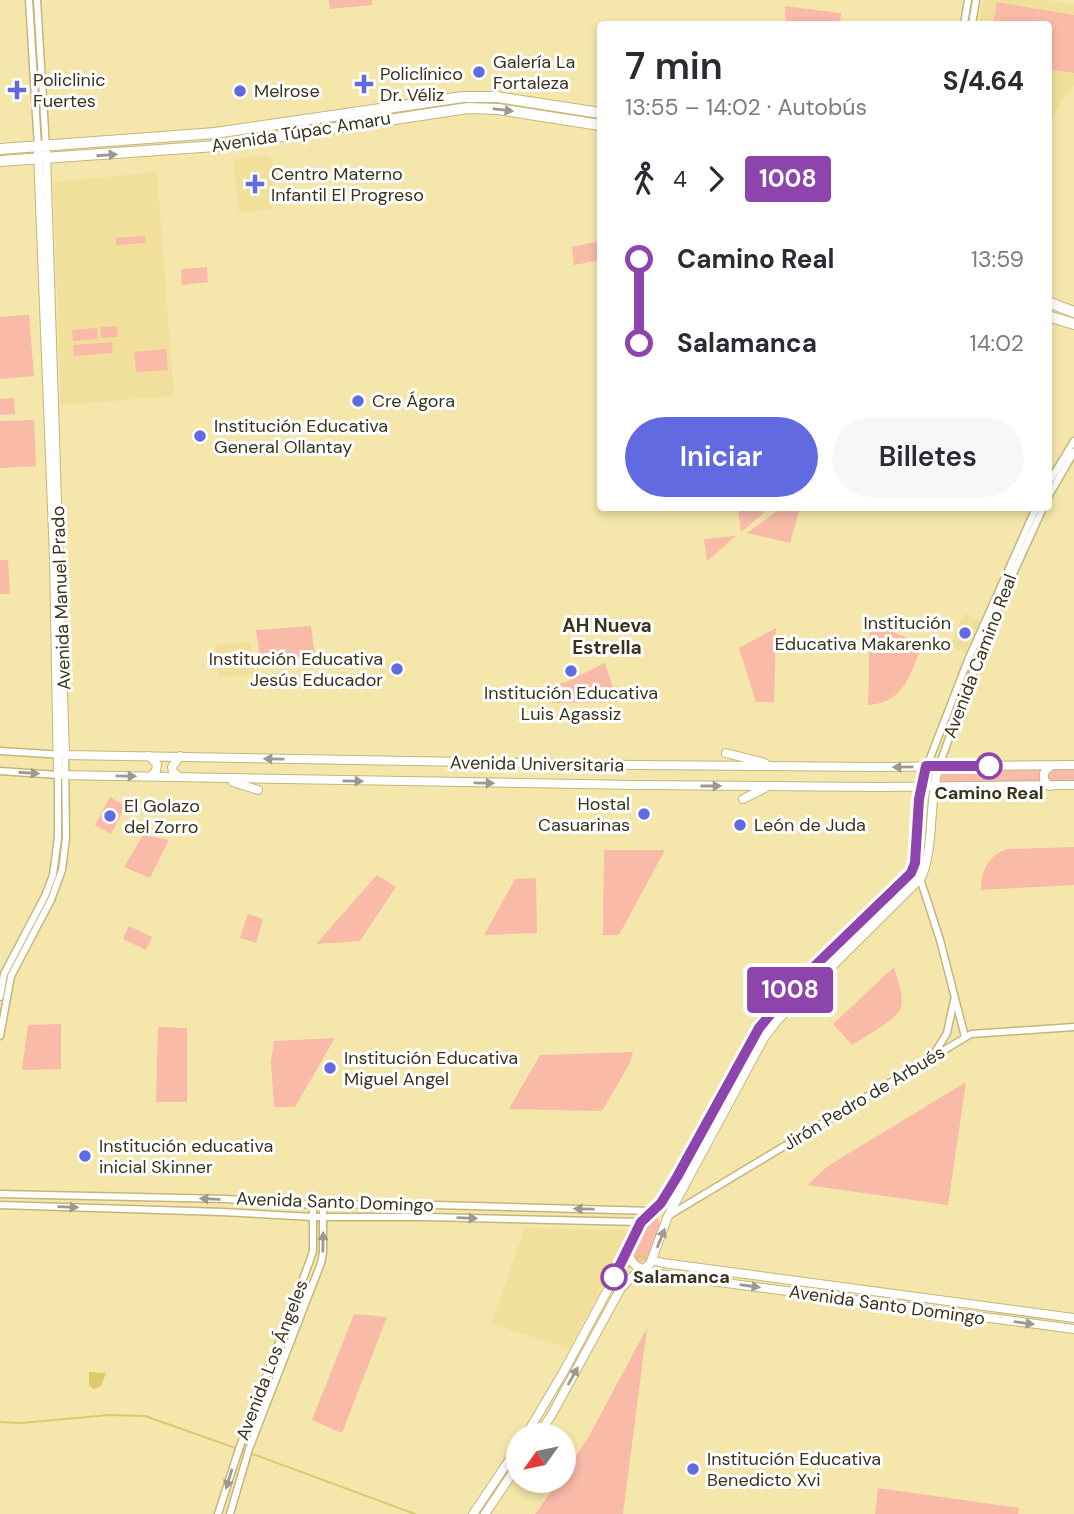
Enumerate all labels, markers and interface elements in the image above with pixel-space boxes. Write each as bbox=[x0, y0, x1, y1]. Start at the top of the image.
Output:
text: 7 min bbox=[625, 41, 723, 91]
place label: Galería La Fortaleza bbox=[493, 50, 575, 95]
place label: Policlínico Dr. Véliz bbox=[380, 62, 463, 107]
marker: Galería La Fortaleza bbox=[471, 64, 487, 80]
text: S/4.64 bbox=[943, 64, 1024, 98]
place label: Policlinic Fuertes bbox=[33, 68, 106, 113]
marker: Policlínico Dr. Véliz bbox=[354, 74, 374, 94]
place label: Melrose bbox=[254, 79, 320, 103]
marker: Policlinic Fuertes bbox=[7, 80, 27, 100]
marker: Melrose bbox=[232, 83, 248, 99]
text: 13:55 – 14:02 · Autobús bbox=[625, 92, 867, 122]
one-way arrow bbox=[492, 105, 514, 116]
street label: Avenida Túpac Amaru bbox=[210, 106, 392, 158]
one-way arrow bbox=[96, 149, 118, 160]
icon: walk bbox=[625, 160, 663, 198]
icon: forward bbox=[697, 160, 735, 198]
place label: Centro Materno Infantil El Progreso bbox=[271, 162, 424, 207]
text: 1008 bbox=[759, 163, 817, 194]
text: 4 bbox=[673, 164, 687, 194]
marker: Centro Materno Infantil El Progreso bbox=[245, 174, 265, 194]
text: Camino Real bbox=[677, 242, 834, 276]
text: 13:59 bbox=[971, 244, 1024, 274]
text: Salamanca bbox=[677, 326, 817, 360]
text: 14:02 bbox=[969, 328, 1024, 358]
place label: Cre Ágora bbox=[372, 389, 455, 413]
marker: Cre Ágora bbox=[350, 393, 366, 409]
place label: Institución Educativa General Ollantay bbox=[214, 414, 388, 459]
button: Iniciar bbox=[625, 417, 818, 497]
button: Billetes bbox=[832, 417, 1024, 497]
marker: Institución Educativa General Ollantay bbox=[192, 428, 208, 444]
street label: Avenida Manuel Prado bbox=[46, 506, 76, 690]
street label: Avenida Camino Real bbox=[938, 571, 1022, 741]
place label: Institución Educativa Makarenko bbox=[775, 611, 951, 656]
district label: AH Nueva Estrella bbox=[562, 613, 652, 660]
marker: Institución Educativa Makarenko bbox=[957, 625, 973, 641]
place label: Institución Educativa Jesús Educador bbox=[209, 647, 383, 692]
marker: Institución Educativa Jesús Educador bbox=[389, 661, 405, 677]
marker: Institución Educativa Luis Agassiz bbox=[563, 663, 579, 679]
place label: Institución Educativa Luis Agassiz bbox=[484, 681, 658, 726]
street label: Avenida Universitaria bbox=[450, 750, 624, 778]
one-way arrow bbox=[263, 753, 285, 765]
marker: Camino Real bbox=[976, 753, 1002, 779]
one-way arrow bbox=[891, 761, 913, 773]
one-way arrow bbox=[18, 768, 40, 779]
one-way arrow bbox=[115, 770, 137, 781]
one-way arrow bbox=[342, 775, 364, 787]
one-way arrow bbox=[473, 778, 495, 789]
one-way arrow bbox=[701, 780, 723, 792]
place label: Camino Real bbox=[934, 781, 1044, 805]
place label: Hostal Casuarinas bbox=[538, 792, 630, 837]
place label: El Golazo del Zorro bbox=[124, 794, 200, 839]
marker: Hostal Casuarinas bbox=[636, 806, 652, 822]
marker: El Golazo del Zorro bbox=[102, 808, 118, 824]
place label: León de Juda bbox=[754, 813, 866, 837]
marker: León de Juda bbox=[732, 817, 748, 833]
line badge: 1008 bbox=[741, 967, 839, 1013]
text: 1008 bbox=[761, 974, 819, 1005]
street label: Jirón Pedro de Arbués bbox=[779, 1040, 949, 1156]
place label: Institución Educativa Miguel Angel bbox=[344, 1046, 518, 1091]
marker: Institución Educativa Miguel Angel bbox=[322, 1060, 338, 1076]
place label: Institución educativa inicial Skinner bbox=[99, 1134, 273, 1179]
marker: Institución educativa inicial Skinner bbox=[77, 1148, 93, 1164]
street label: Avenida Santo Domingo bbox=[236, 1187, 434, 1217]
one-way arrow bbox=[199, 1193, 221, 1204]
one-way arrow bbox=[57, 1201, 79, 1213]
one-way arrow bbox=[573, 1203, 595, 1215]
one-way arrow bbox=[456, 1213, 478, 1224]
one-way arrow bbox=[655, 1228, 667, 1248]
one-way arrow bbox=[317, 1230, 329, 1252]
marker: Salamanca bbox=[601, 1264, 627, 1290]
place label: Salamanca bbox=[633, 1265, 730, 1289]
street label: Avenida Los Ángeles bbox=[230, 1276, 314, 1444]
street label: Avenida Santo Domingo bbox=[787, 1279, 987, 1331]
one-way arrow bbox=[739, 1281, 761, 1292]
one-way arrow bbox=[1013, 1317, 1035, 1328]
one-way arrow bbox=[567, 1367, 579, 1386]
north arrow bbox=[506, 1423, 576, 1493]
map controls bbox=[506, 1423, 576, 1493]
place label: Institución Educativa Benedicto Xvi bbox=[707, 1447, 881, 1492]
marker: Institución Educativa Benedicto Xvi bbox=[685, 1461, 701, 1477]
one-way arrow bbox=[224, 1468, 234, 1489]

